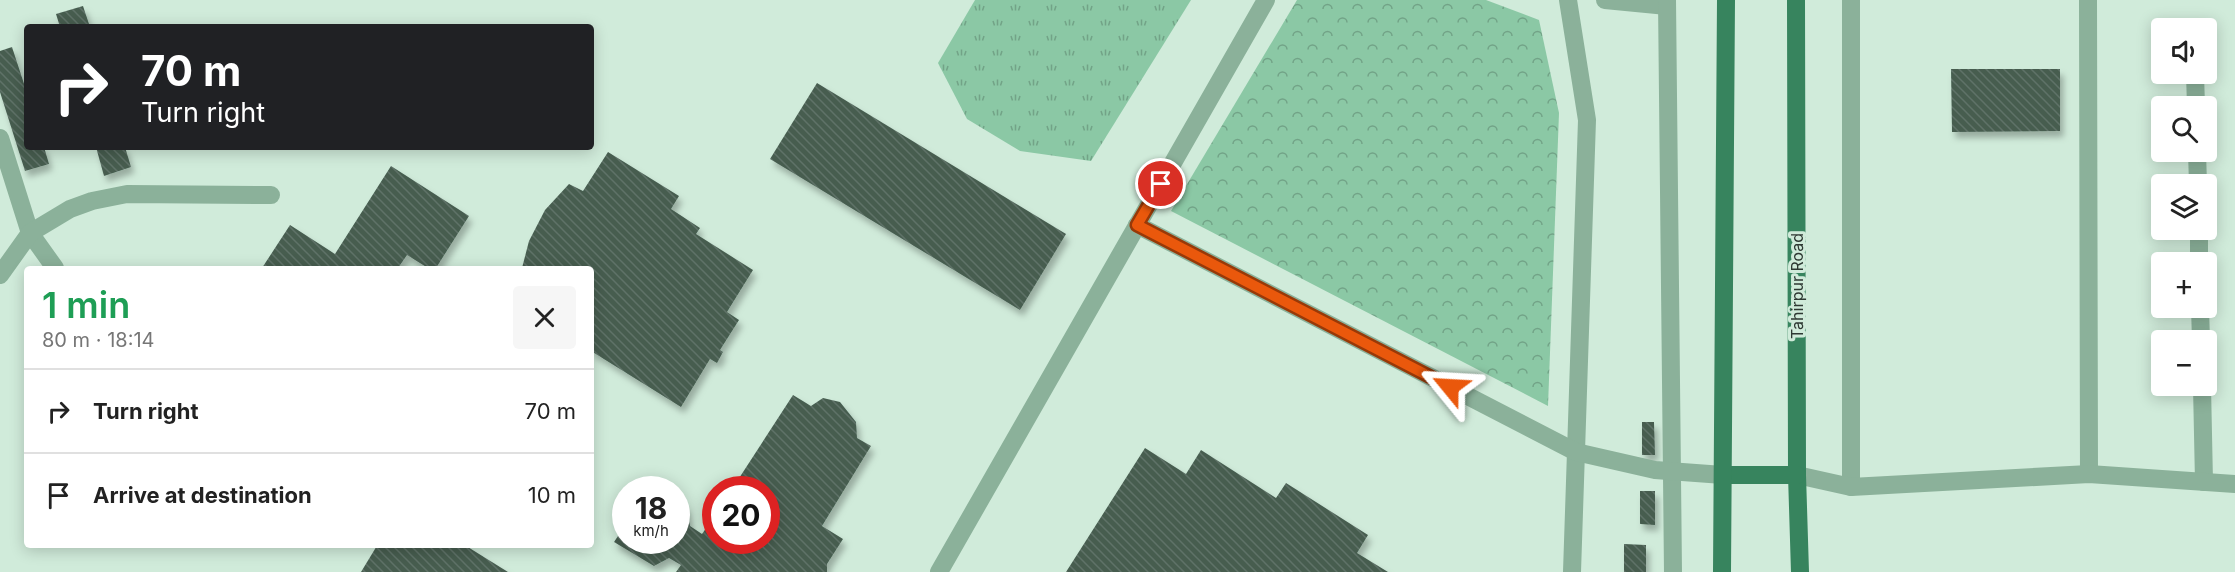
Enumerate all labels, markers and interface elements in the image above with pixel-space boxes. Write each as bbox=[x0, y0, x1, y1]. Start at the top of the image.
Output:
map controls bbox=[2151, 18, 2217, 396]
button: sound bbox=[2151, 18, 2217, 84]
text: 70 m bbox=[141, 45, 241, 96]
icon: right bbox=[42, 48, 120, 126]
text: Turn right bbox=[141, 96, 265, 129]
button: search bbox=[2151, 96, 2217, 162]
pin bbox=[1135, 158, 1186, 209]
icon: arrive bbox=[1144, 167, 1177, 200]
button: layers bbox=[2151, 174, 2217, 240]
street label: Tahirpur Road bbox=[1787, 233, 1807, 339]
button: + bbox=[2151, 252, 2217, 318]
text: 1 min bbox=[42, 283, 130, 327]
button: close bbox=[513, 286, 576, 349]
text: 80 m · 18:14 bbox=[42, 328, 154, 352]
button: − bbox=[2151, 330, 2217, 396]
position arrow bbox=[1418, 355, 1482, 419]
icon: right bbox=[42, 395, 75, 428]
text: Turn right bbox=[93, 398, 199, 424]
text: 70 m bbox=[525, 398, 576, 424]
speed limit sign: 20 bbox=[702, 476, 780, 554]
icon: arrive bbox=[42, 479, 75, 512]
text: Arrive at destination bbox=[93, 482, 312, 508]
text: 10 m bbox=[528, 482, 576, 508]
text: 18 bbox=[635, 490, 667, 526]
text: km/h bbox=[633, 521, 669, 540]

